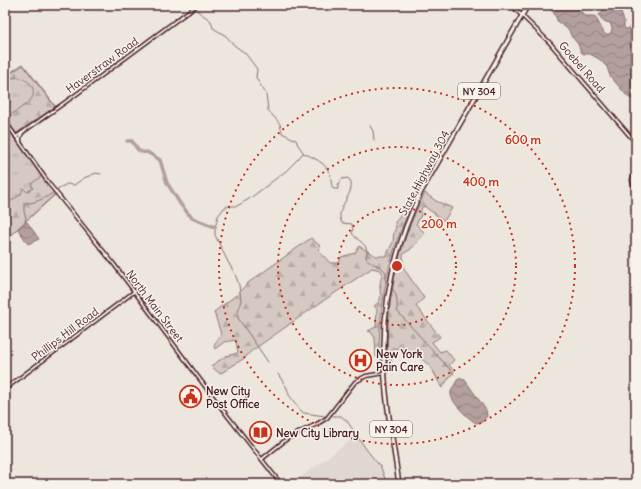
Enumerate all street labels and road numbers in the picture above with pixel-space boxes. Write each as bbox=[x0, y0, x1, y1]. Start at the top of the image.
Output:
street label: Haverstraw Road bbox=[63, 34, 141, 96]
street label: Goebel Road bbox=[556, 39, 608, 96]
road number: NY 304 bbox=[458, 83, 500, 99]
street label: State Highway 304 bbox=[396, 128, 452, 218]
street label: North Main Street bbox=[123, 267, 187, 345]
street label: Phillips Hill Road bbox=[29, 304, 102, 364]
road number: NY 304 bbox=[370, 421, 412, 437]

